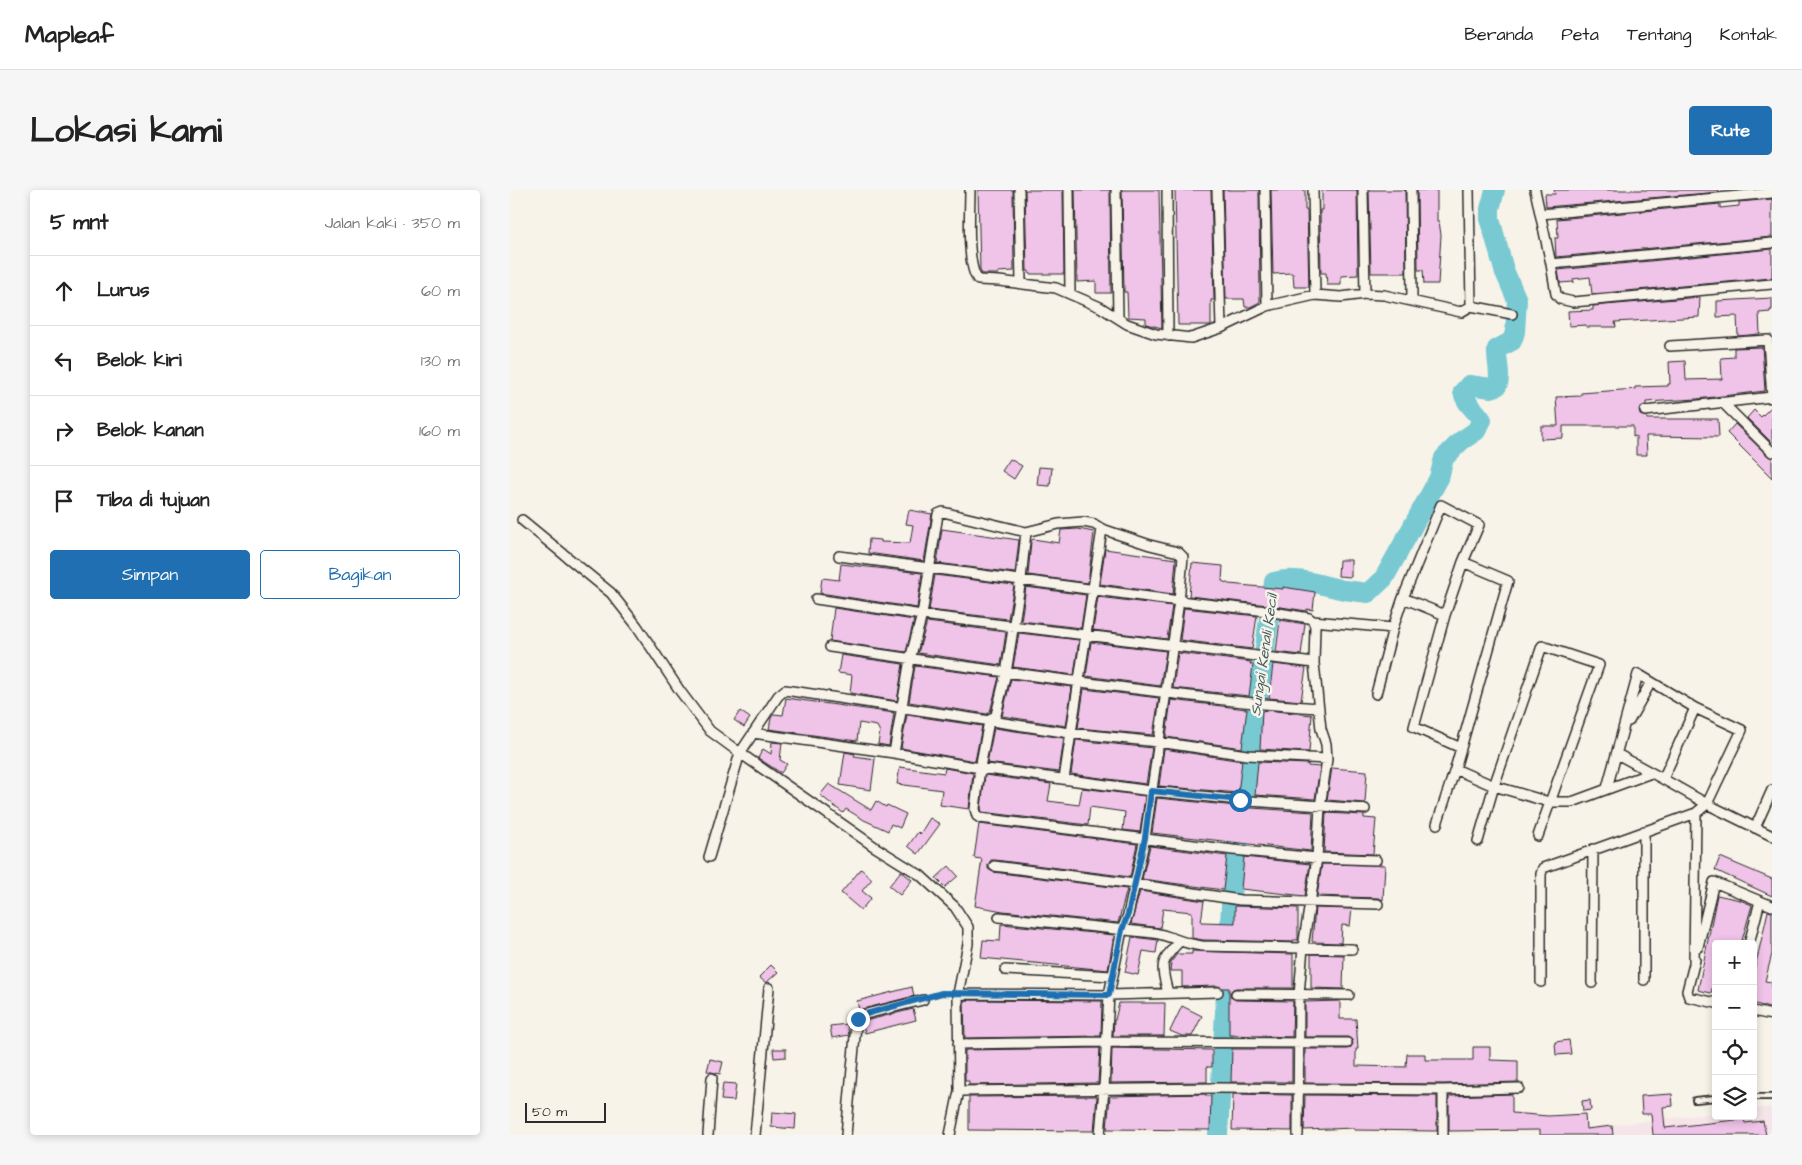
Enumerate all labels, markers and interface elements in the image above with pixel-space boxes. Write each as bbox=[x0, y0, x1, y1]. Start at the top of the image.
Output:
text: Mapleaf bbox=[25, 18, 114, 52]
text: Beranda bbox=[1464, 22, 1533, 47]
text: Peta bbox=[1561, 22, 1599, 47]
text: Tentang bbox=[1627, 22, 1691, 47]
text: Kontak bbox=[1719, 22, 1777, 47]
text: Lokasi kami bbox=[30, 106, 222, 155]
button: Rute bbox=[1689, 106, 1772, 155]
text: 5 mnt bbox=[50, 208, 109, 237]
text: Jalan kaki · 350 m bbox=[325, 212, 460, 234]
icon: ahead bbox=[50, 277, 78, 305]
text: Lurus bbox=[97, 277, 149, 304]
text: 60 m bbox=[421, 280, 460, 302]
icon: left bbox=[50, 347, 78, 375]
text: Belok kiri bbox=[97, 347, 182, 374]
text: 130 m bbox=[421, 350, 460, 372]
icon: right bbox=[50, 417, 78, 445]
text: Belok kanan bbox=[97, 417, 204, 444]
text: 160 m bbox=[419, 420, 460, 442]
icon: arrive bbox=[50, 487, 78, 515]
text: Tiba di tujuan bbox=[97, 487, 209, 514]
button: Simpan bbox=[50, 550, 250, 599]
button: Bagikan bbox=[260, 550, 460, 599]
water label: Sungai Kenali Kecil bbox=[1245, 591, 1284, 717]
route start bbox=[1229, 789, 1252, 812]
map controls bbox=[1712, 940, 1757, 1120]
button: + bbox=[1712, 940, 1757, 985]
button: − bbox=[1712, 985, 1757, 1030]
route end bbox=[847, 1008, 870, 1031]
button: locate bbox=[1712, 1030, 1757, 1075]
button: layers bbox=[1712, 1075, 1757, 1120]
scale bar bbox=[525, 1100, 606, 1123]
text: 50 m bbox=[532, 1102, 567, 1122]

